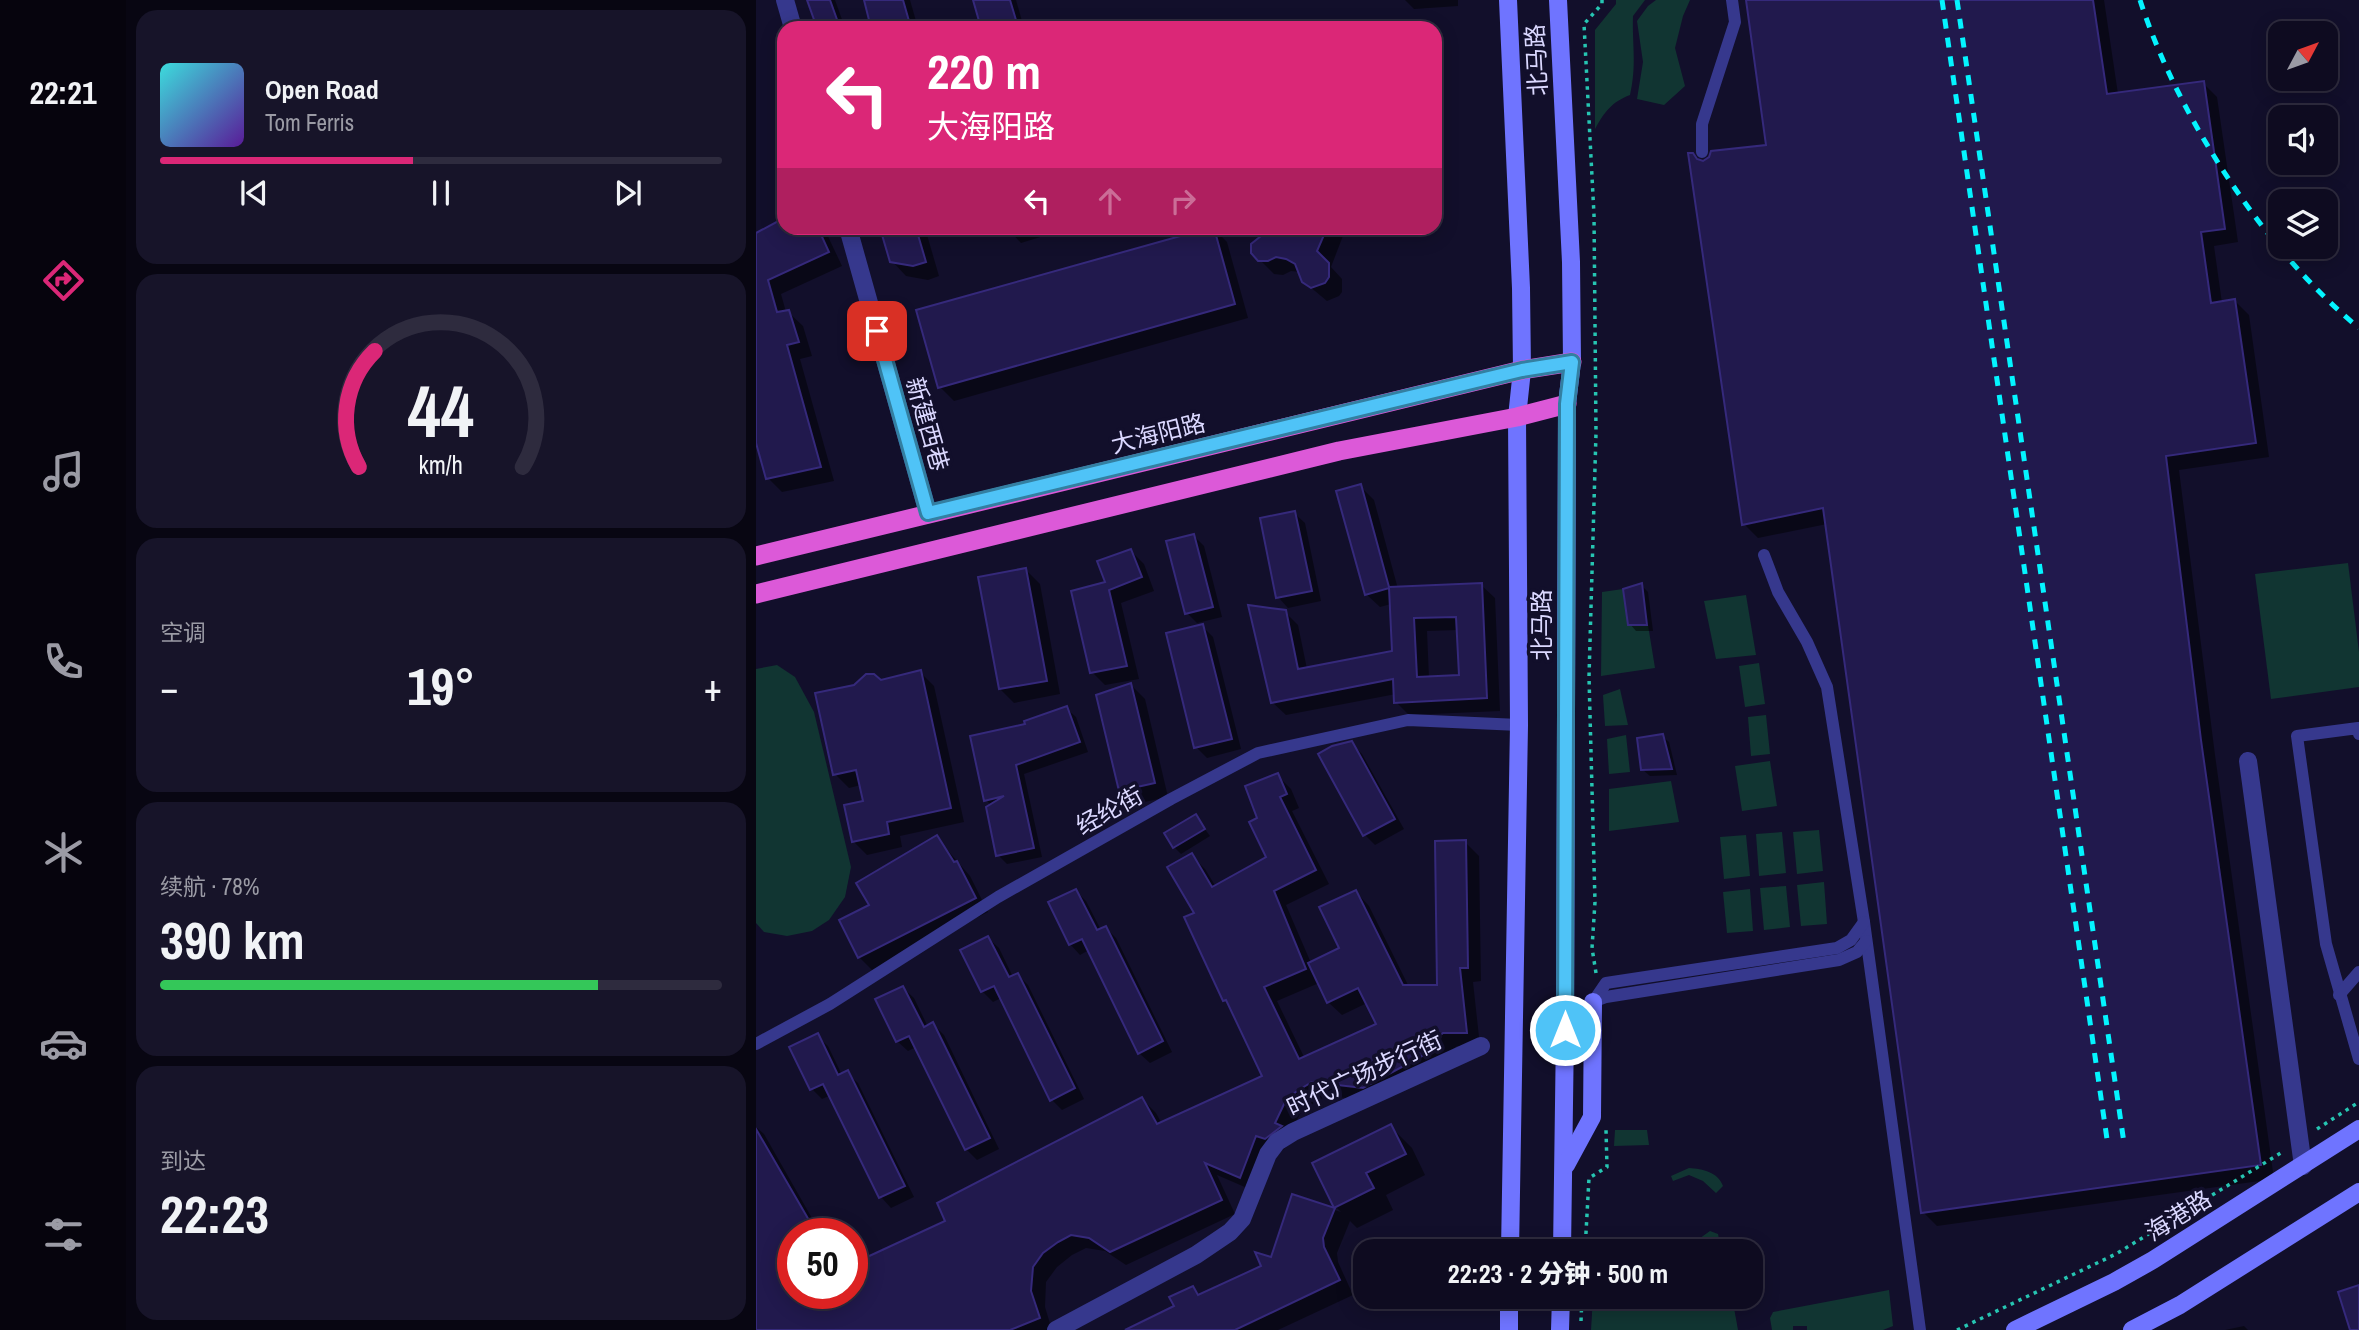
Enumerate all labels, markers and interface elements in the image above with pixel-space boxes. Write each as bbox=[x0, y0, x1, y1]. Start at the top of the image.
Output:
north arrow bbox=[2268, 21, 2338, 91]
map controls bbox=[2268, 21, 2338, 259]
street label: 北马路 bbox=[1518, 23, 1554, 97]
text: 220 m bbox=[927, 38, 1041, 104]
icon: left bbox=[812, 49, 903, 140]
text: 22:21 bbox=[29, 71, 97, 114]
text: Open Road bbox=[265, 72, 379, 107]
text: 大海阳路 bbox=[927, 105, 1055, 148]
button: sound bbox=[2268, 105, 2338, 175]
text: Tom Ferris bbox=[265, 107, 354, 138]
icon: previous bbox=[235, 174, 273, 212]
icon: pause bbox=[422, 174, 460, 212]
icon: next bbox=[609, 174, 647, 212]
icon: left bbox=[1018, 182, 1056, 220]
icon: ahead bbox=[1091, 182, 1129, 220]
icon: right bbox=[1164, 182, 1202, 220]
button: layers bbox=[2268, 189, 2338, 259]
icon: directions bbox=[39, 256, 88, 305]
pin bbox=[847, 301, 907, 361]
icon: arrive bbox=[858, 312, 896, 350]
text: 44 bbox=[408, 362, 474, 460]
street label: 新建西巷 bbox=[899, 373, 957, 475]
street label: 大海阳路 bbox=[1108, 406, 1208, 460]
icon: music bbox=[39, 447, 88, 496]
text: km/h bbox=[419, 448, 463, 482]
street label: 北马路 bbox=[1525, 589, 1557, 661]
text: 空调 bbox=[160, 617, 206, 648]
icon: phone bbox=[39, 637, 88, 686]
text: 19° bbox=[407, 651, 475, 721]
text: − bbox=[160, 662, 178, 713]
text: + bbox=[704, 662, 722, 713]
street label: 经纶街 bbox=[1070, 779, 1148, 841]
icon: climate bbox=[39, 828, 88, 877]
text: 续航 · 78% bbox=[160, 871, 259, 902]
text: 390 km bbox=[160, 905, 305, 975]
position arrow bbox=[1528, 993, 1602, 1067]
icon: car bbox=[39, 1019, 88, 1068]
street label: 时代广场步行街 bbox=[1281, 1023, 1447, 1123]
text: 到达 bbox=[160, 1145, 206, 1176]
text: 22:23 bbox=[160, 1179, 269, 1249]
street label: 海港路 bbox=[2139, 1182, 2217, 1248]
icon: filters bbox=[39, 1210, 88, 1259]
speed limit sign: 50 bbox=[777, 1218, 868, 1309]
text: 22:23 · 2 分钟 · 500 m bbox=[1448, 1256, 1668, 1291]

